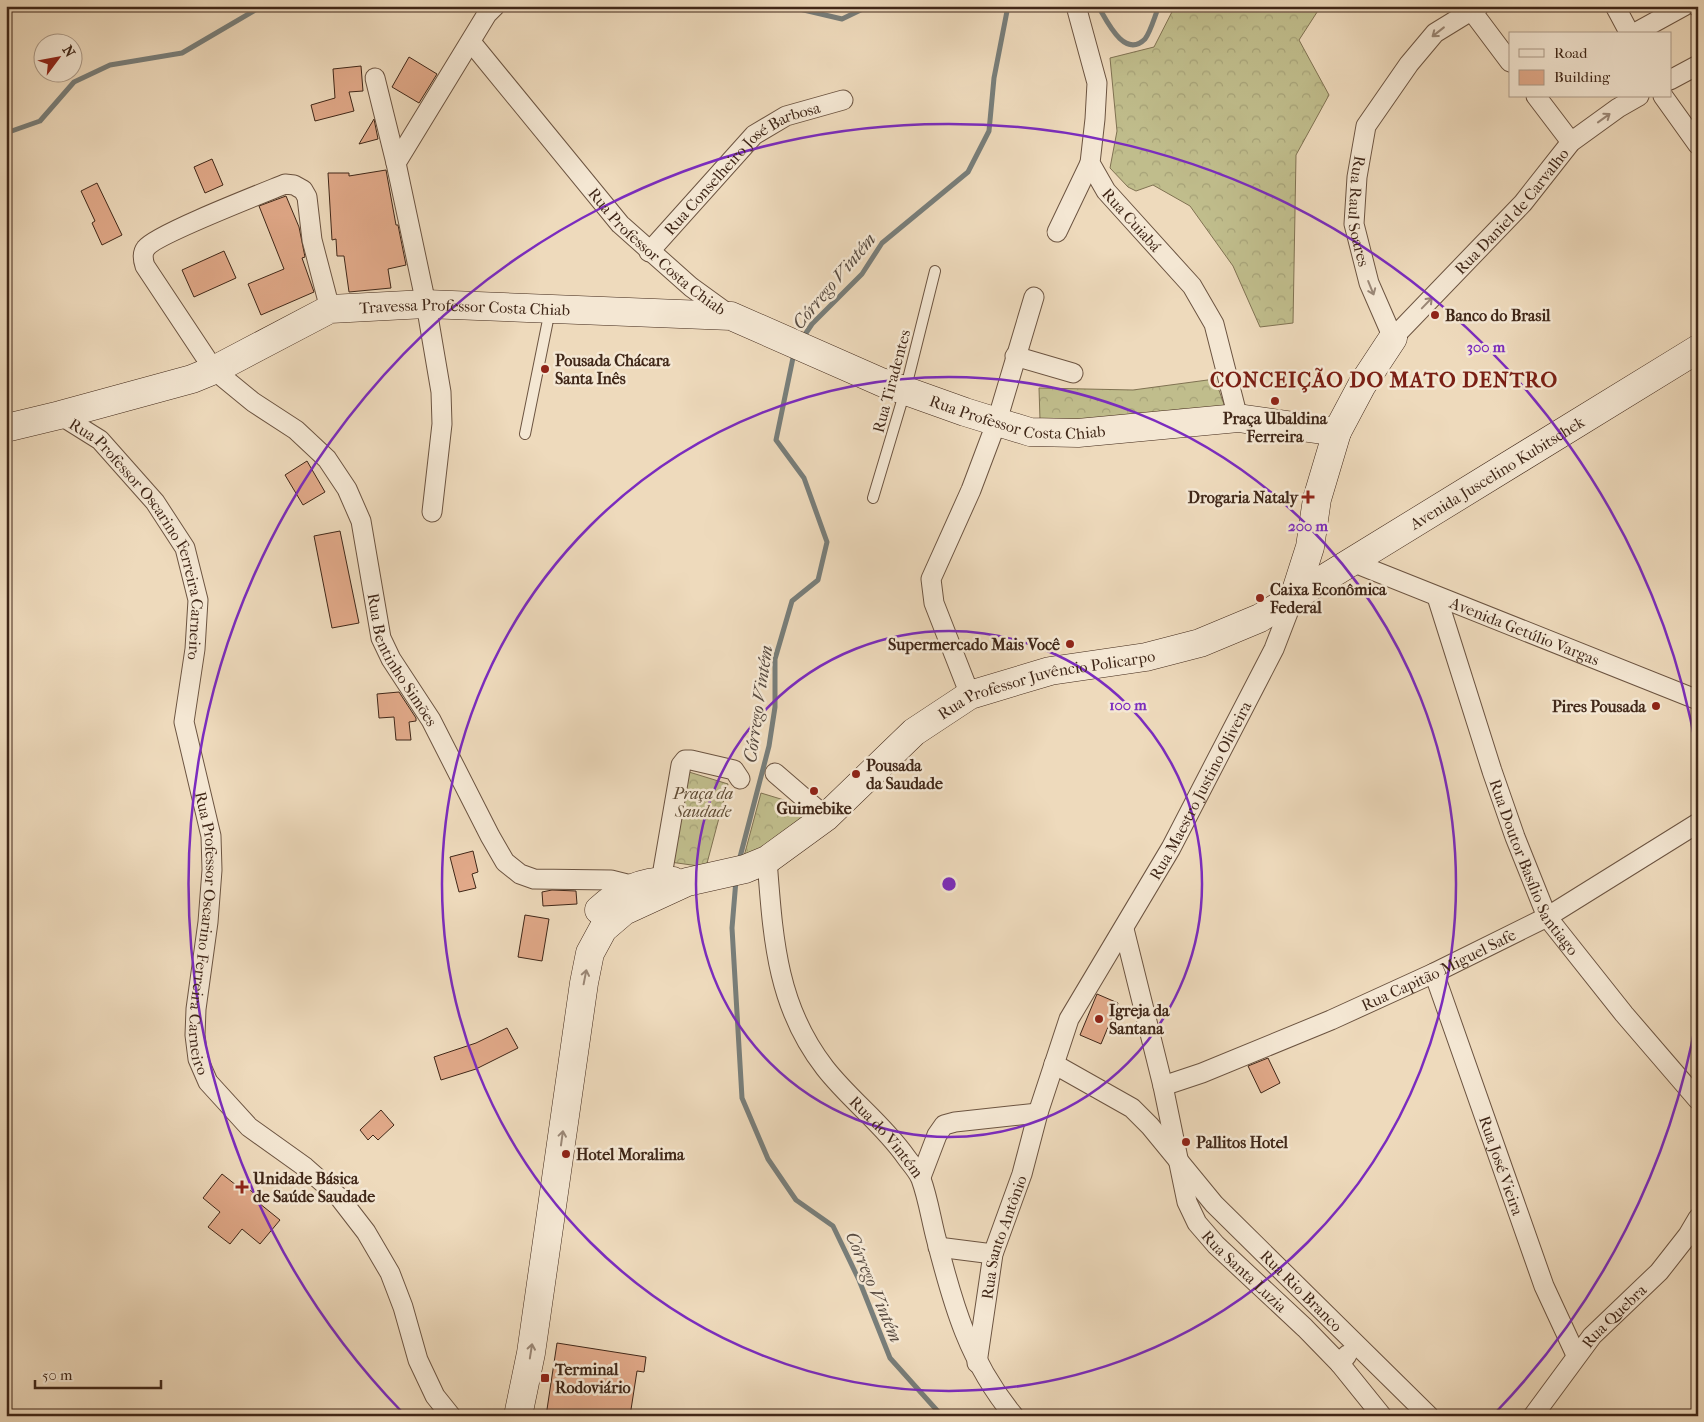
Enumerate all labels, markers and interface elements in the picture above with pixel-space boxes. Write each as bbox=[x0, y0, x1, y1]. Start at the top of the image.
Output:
one-way arrow bbox=[1432, 26, 1445, 37]
north arrow bbox=[32, 32, 82, 82]
legend bbox=[1509, 32, 1672, 98]
text: N bbox=[59, 42, 79, 61]
text: Road bbox=[1554, 44, 1588, 62]
text: Building bbox=[1554, 68, 1611, 86]
street label: Rua Conselheiro José Barbosa bbox=[660, 98, 823, 239]
one-way arrow bbox=[1597, 113, 1611, 123]
street label: Rua Daniel de Carvalho bbox=[1451, 144, 1573, 278]
street label: Rua Raul Soares bbox=[1344, 154, 1373, 269]
street label: Rua Professor Costa Chiab bbox=[584, 184, 730, 319]
street label: Rua Cuiabá bbox=[1098, 184, 1165, 256]
water label: Córrego Vintém bbox=[788, 229, 880, 333]
one-way arrow bbox=[1367, 280, 1377, 295]
street label: Travessa Professor Costa Chiab bbox=[359, 295, 570, 320]
one-way arrow bbox=[1421, 296, 1433, 309]
place label: Banco do Brasil bbox=[1445, 306, 1551, 325]
marker: Banco do Brasil bbox=[1429, 309, 1441, 321]
street label: Rua Tiradentes bbox=[869, 327, 914, 435]
text: 300 m bbox=[1467, 338, 1506, 356]
place label: Pousada Chácara Santa Inês bbox=[555, 351, 671, 388]
marker: Pousada Chácara Santa Inês bbox=[539, 363, 551, 375]
district label: CONCEIÇÃO DO MATO DENTRO bbox=[1210, 367, 1558, 393]
street label: Rua Professor Costa Chiab bbox=[927, 391, 1106, 443]
marker: Praça Ubaldina Ferreira bbox=[1269, 395, 1281, 407]
place label: Praça Ubaldina Ferreira bbox=[1223, 409, 1328, 446]
street label: Avenida Juscelino Kubitschek bbox=[1405, 412, 1589, 534]
street label: Rua Professor Oscarino Ferreira Carneiro bbox=[66, 414, 207, 662]
place label: Drogaria Nataly bbox=[1188, 488, 1299, 508]
marker: Drogaria Nataly bbox=[1302, 491, 1314, 503]
text: 200 m bbox=[1288, 517, 1328, 535]
place label: Caixa Econômica Federal bbox=[1269, 580, 1387, 617]
street label: Rua Bentinho Simões bbox=[363, 592, 442, 729]
marker: Caixa Econômica Federal bbox=[1254, 592, 1266, 604]
street label: Avenida Getúlio Vargas bbox=[1446, 593, 1602, 670]
place label: Supermercado Mais Você bbox=[888, 635, 1060, 655]
marker: Supermercado Mais Você bbox=[1064, 638, 1076, 650]
water label: Córrego Vintém bbox=[740, 644, 777, 764]
street label: Rua Professor Juvêncio Policarpo bbox=[934, 646, 1157, 724]
text: 100 m bbox=[1109, 696, 1147, 714]
place label: Pires Pousada bbox=[1552, 697, 1647, 716]
street label: Rua Maestro Justino Oliveira bbox=[1145, 698, 1256, 883]
marker: Pires Pousada bbox=[1650, 700, 1662, 712]
place label: Pousada da Saudade bbox=[866, 756, 943, 793]
marker: Pousada da Saudade bbox=[850, 768, 862, 780]
street label: Rua Doutor Basílio Santiago bbox=[1486, 777, 1583, 959]
park label: Praça da Saudade bbox=[672, 784, 733, 821]
marker: Guimebike bbox=[808, 785, 820, 797]
street label: Rua Professor Oscarino Ferreira Carneiro bbox=[185, 790, 221, 1078]
place label: Guimebike bbox=[776, 799, 852, 818]
centre of rings bbox=[940, 875, 958, 893]
street label: Rua Capitão Miguel Safe bbox=[1358, 925, 1519, 1015]
one-way arrow bbox=[580, 970, 590, 986]
place label: Igreja da Santana bbox=[1109, 1001, 1170, 1038]
marker: Igreja da Santana bbox=[1093, 1013, 1105, 1025]
street label: Rua do Vintém bbox=[845, 1092, 928, 1182]
street label: Rua José Vieira bbox=[1475, 1113, 1528, 1218]
one-way arrow bbox=[557, 1130, 567, 1146]
place label: Pallitos Hotel bbox=[1196, 1133, 1289, 1152]
marker: Pallitos Hotel bbox=[1180, 1136, 1192, 1148]
place label: Hotel Moralima bbox=[576, 1145, 685, 1164]
marker: Hotel Moralima bbox=[560, 1148, 572, 1160]
place label: Unidade Básica de Saúde Saudade bbox=[252, 1169, 375, 1206]
street label: Rua Santo Antônio bbox=[977, 1173, 1031, 1300]
marker: Unidade Básica de Saúde Saudade bbox=[235, 1180, 249, 1194]
street label: Rua Santa Luzia bbox=[1197, 1226, 1291, 1317]
water label: Córrego Vintém bbox=[841, 1229, 906, 1346]
street label: Rua Rio Branco bbox=[1256, 1246, 1346, 1335]
street label: Rua Quebra bbox=[1578, 1280, 1651, 1352]
one-way arrow bbox=[527, 1343, 537, 1359]
scale bar bbox=[35, 1357, 161, 1389]
place label: Terminal Rodoviário bbox=[554, 1360, 631, 1397]
text: 50 m bbox=[42, 1366, 73, 1384]
marker: Terminal Rodoviário bbox=[539, 1372, 551, 1384]

